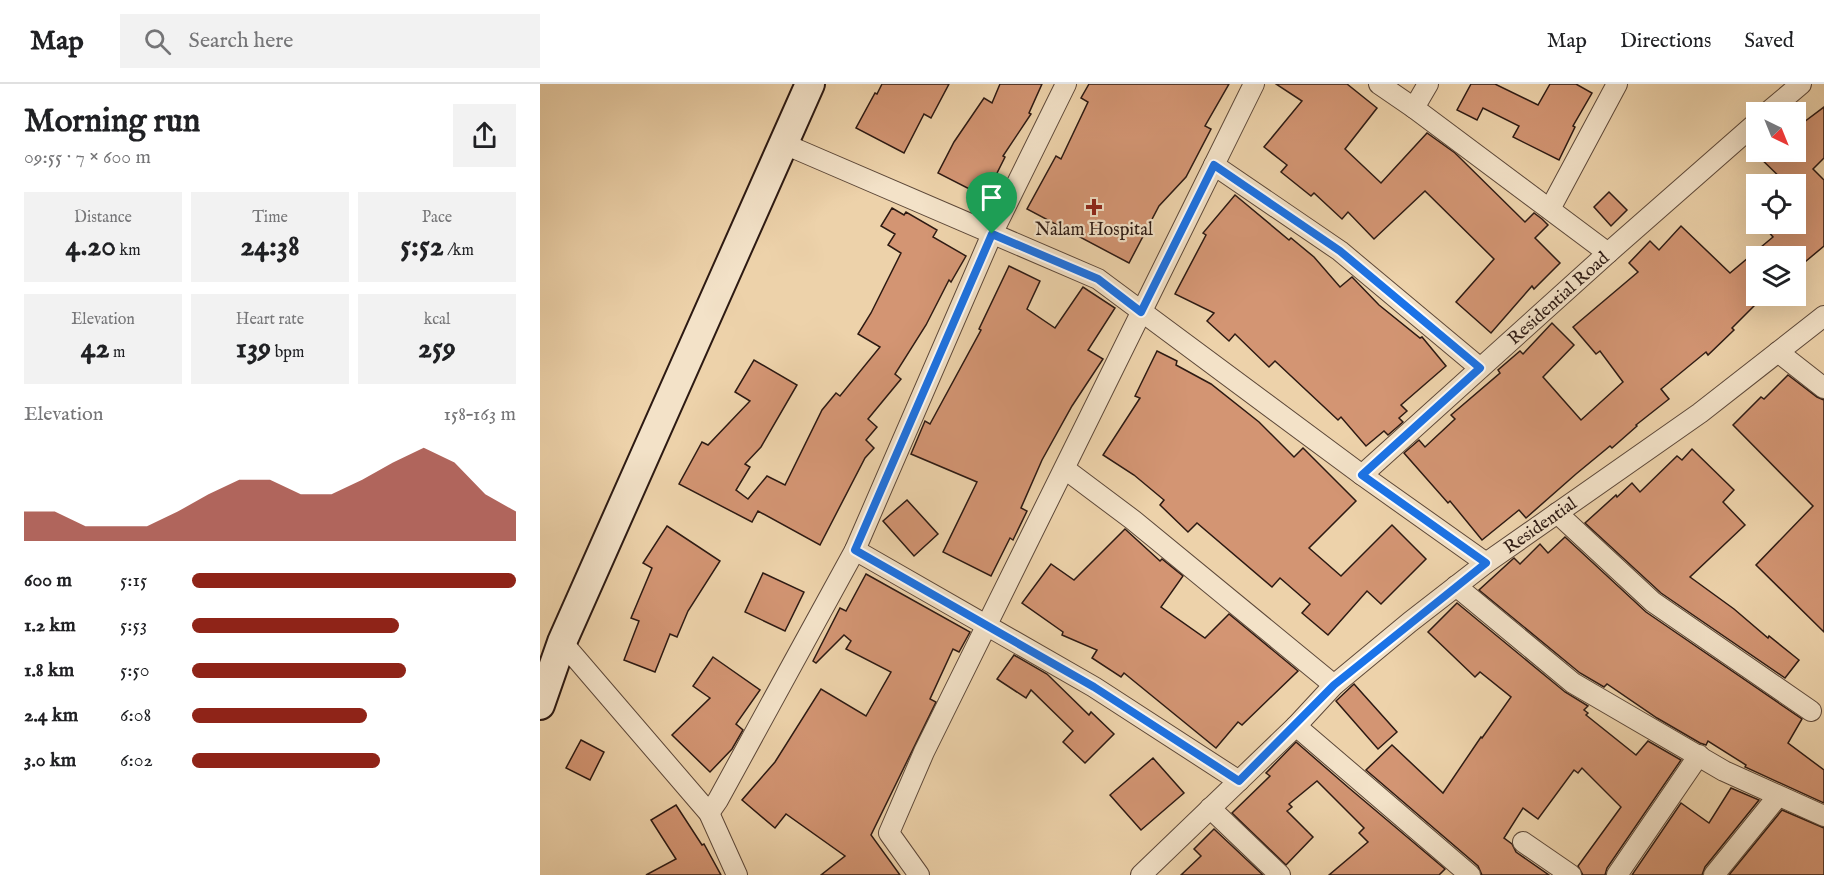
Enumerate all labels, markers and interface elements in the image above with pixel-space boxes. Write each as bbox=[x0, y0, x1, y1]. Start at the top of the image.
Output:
search box bbox=[120, 14, 540, 68]
text: Map bbox=[30, 24, 84, 59]
icon: search bbox=[141, 25, 174, 58]
text: Search here bbox=[189, 27, 293, 55]
text: Map bbox=[1547, 28, 1587, 55]
text: Directions bbox=[1620, 28, 1711, 55]
text: Saved bbox=[1744, 28, 1794, 55]
text: Morning run bbox=[24, 101, 200, 143]
north arrow bbox=[1746, 102, 1806, 162]
map controls bbox=[1746, 102, 1806, 306]
button: share bbox=[453, 104, 516, 167]
text: 09:55 · 7 × 600 m bbox=[24, 145, 151, 170]
pin bbox=[966, 172, 1017, 234]
button: locate bbox=[1746, 174, 1806, 234]
icon: arrive bbox=[975, 181, 1008, 214]
marker: Nalam Hospital bbox=[1085, 198, 1103, 216]
text: Distance bbox=[74, 208, 132, 228]
text: Time bbox=[252, 208, 288, 228]
text: Pace bbox=[422, 208, 452, 228]
place label: Nalam Hospital bbox=[1035, 219, 1153, 242]
text: 4.20 bbox=[65, 228, 116, 266]
text: 24:38 bbox=[240, 228, 300, 266]
text: 5:52 bbox=[400, 228, 444, 266]
text: km bbox=[116, 241, 141, 261]
text: /km bbox=[444, 241, 474, 261]
button: layers bbox=[1746, 246, 1806, 306]
street label: Residential Road bbox=[1504, 247, 1615, 351]
text: Elevation bbox=[71, 310, 135, 330]
text: Heart rate bbox=[236, 310, 304, 330]
text: kcal bbox=[424, 310, 450, 330]
text: 42 bbox=[81, 330, 109, 368]
text: 139 bbox=[236, 330, 271, 368]
text: 259 bbox=[418, 330, 456, 368]
text: m bbox=[109, 343, 125, 363]
text: bpm bbox=[271, 343, 304, 363]
text: Elevation bbox=[24, 402, 103, 427]
text: 158–163 m bbox=[444, 402, 516, 427]
street label: Residential bbox=[1500, 493, 1582, 560]
text: 600 m bbox=[24, 568, 72, 593]
text: 5:15 bbox=[120, 568, 147, 593]
text: 1.2 km bbox=[24, 613, 76, 638]
text: 5:53 bbox=[120, 613, 147, 638]
text: 1.8 km bbox=[24, 658, 74, 683]
text: 5:50 bbox=[120, 658, 150, 683]
text: 2.4 km bbox=[24, 703, 78, 728]
text: 6:08 bbox=[120, 703, 151, 728]
text: 3.0 km bbox=[24, 748, 76, 773]
text: 6:02 bbox=[120, 748, 153, 773]

